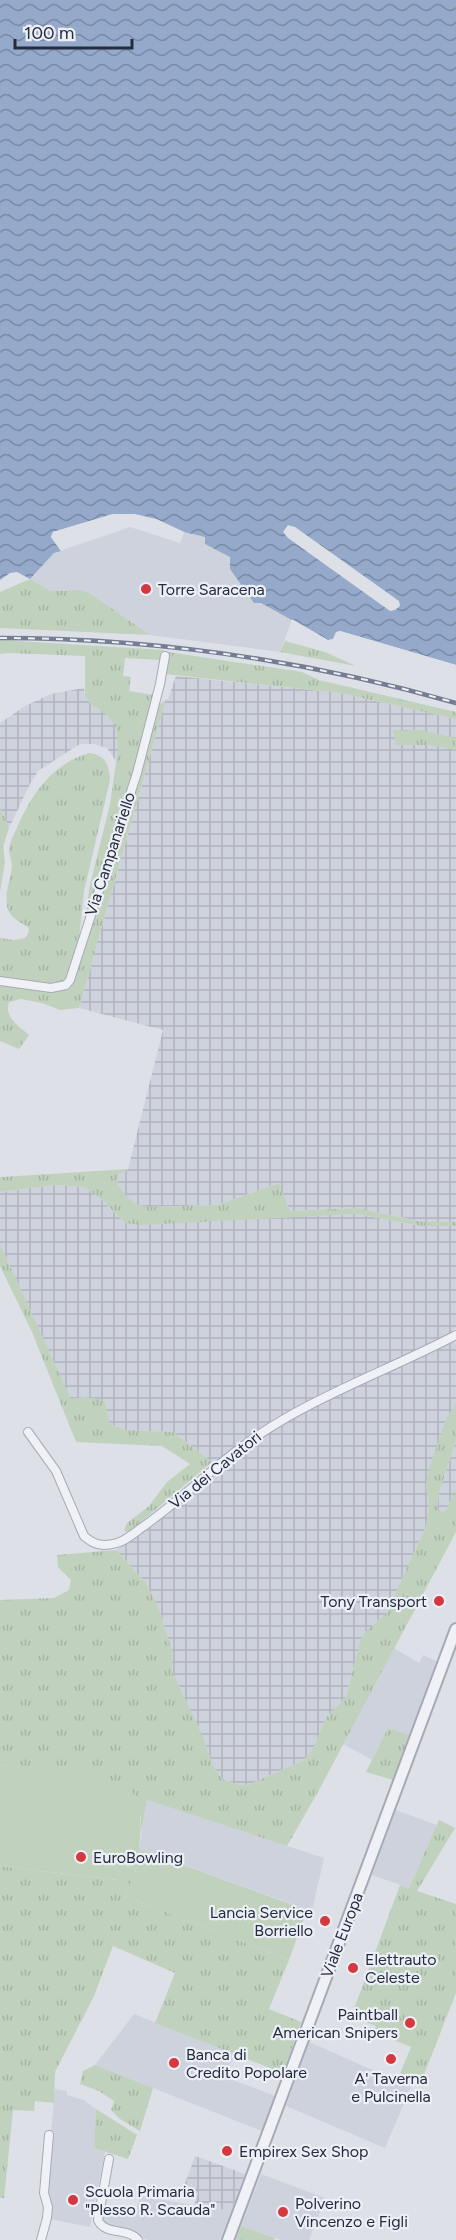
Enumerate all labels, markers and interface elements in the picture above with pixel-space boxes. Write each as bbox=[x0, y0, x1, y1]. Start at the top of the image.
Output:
scale bar bbox=[15, 12, 132, 50]
text: 100 m bbox=[24, 22, 74, 44]
place label: Torre Saracena bbox=[158, 580, 265, 599]
marker: Torre Saracena bbox=[139, 582, 153, 596]
street label: Via Campanariello bbox=[81, 790, 139, 918]
street label: Via dei Cavatori bbox=[165, 1427, 265, 1513]
place label: Tony Transport bbox=[320, 1592, 427, 1611]
marker: Tony Transport bbox=[432, 1594, 446, 1608]
place label: EuroBowling bbox=[93, 1848, 183, 1867]
marker: EuroBowling bbox=[74, 1850, 88, 1864]
street label: Viale Europa bbox=[317, 1890, 367, 1980]
place label: Lancia Service Borriello bbox=[210, 1903, 313, 1940]
marker: Lancia Service Borriello bbox=[318, 1914, 332, 1928]
place label: Elettrauto Celeste bbox=[365, 1950, 437, 1987]
marker: Elettrauto Celeste bbox=[346, 1961, 360, 1975]
place label: Paintball American Snipers bbox=[272, 2005, 398, 2042]
marker: Paintball American Snipers bbox=[403, 2016, 417, 2030]
place label: Banca di Credito Popolare bbox=[186, 2045, 307, 2082]
marker: A' Taverna e Pulcinella bbox=[384, 2052, 398, 2066]
marker: Banca di Credito Popolare bbox=[167, 2056, 181, 2070]
place label: A' Taverna e Pulcinella bbox=[351, 2069, 431, 2106]
place label: Empirex Sex Shop bbox=[239, 2142, 368, 2161]
marker: Empirex Sex Shop bbox=[220, 2144, 234, 2158]
place label: Scuola Primaria "Plesso R. Scauda" bbox=[85, 2182, 215, 2219]
marker: Scuola Primaria "Plesso R. Scauda" bbox=[66, 2193, 80, 2207]
place label: Polverino Vincenzo e Figli bbox=[295, 2194, 408, 2231]
marker: Polverino Vincenzo e Figli bbox=[276, 2205, 290, 2219]

